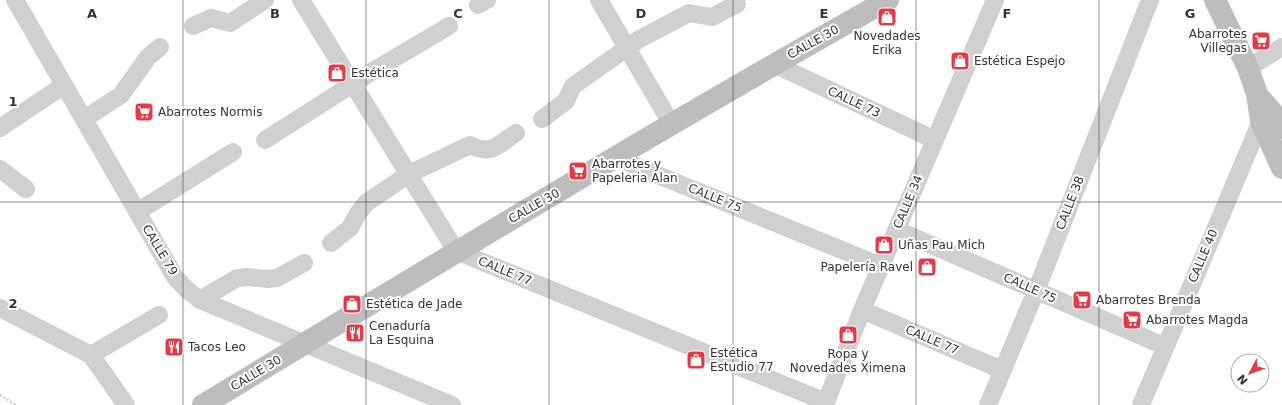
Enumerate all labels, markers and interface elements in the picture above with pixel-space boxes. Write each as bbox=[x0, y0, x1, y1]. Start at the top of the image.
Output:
text: A bbox=[87, 6, 97, 21]
text: B bbox=[270, 6, 280, 21]
text: C bbox=[453, 6, 463, 21]
text: D bbox=[636, 6, 647, 21]
text: E bbox=[820, 6, 828, 21]
shop icon: Novedades Erika bbox=[876, 6, 898, 28]
text: F bbox=[1003, 6, 1011, 21]
text: G bbox=[1185, 6, 1195, 21]
street label: CALLE 30 bbox=[785, 22, 841, 62]
place label: Abarrotes Villegas bbox=[1189, 27, 1247, 55]
place label: Novedades Erika bbox=[853, 29, 921, 57]
supermarket icon: Abarrotes Villegas bbox=[1250, 30, 1272, 52]
shop icon: Estética Espejo bbox=[949, 50, 971, 72]
place label: Estética Espejo bbox=[974, 54, 1065, 68]
shop icon: Estética bbox=[326, 62, 348, 84]
place label: Estética bbox=[351, 66, 399, 80]
street label: CALLE 73 bbox=[825, 84, 883, 120]
text: 1 bbox=[8, 94, 18, 109]
supermarket icon: Abarrotes Normis bbox=[133, 101, 155, 123]
place label: Abarrotes Normis bbox=[158, 105, 262, 119]
place label: Abarrotes y Papeleria Alan bbox=[592, 157, 678, 185]
supermarket icon: Abarrotes y Papeleria Alan bbox=[567, 160, 589, 182]
street label: CALLE 34 bbox=[890, 173, 926, 231]
street label: CALLE 38 bbox=[1053, 174, 1087, 232]
street label: CALLE 75 bbox=[686, 181, 744, 215]
street label: CALLE 30 bbox=[506, 186, 562, 226]
street label: CALLE 79 bbox=[139, 222, 181, 278]
street label: CALLE 40 bbox=[1185, 227, 1221, 285]
shop icon: Uñas Pau Mich bbox=[873, 234, 895, 256]
place label: Uñas Pau Mich bbox=[898, 238, 985, 252]
street label: CALLE 77 bbox=[476, 254, 534, 288]
shop icon: Papelería Ravel bbox=[916, 256, 938, 278]
place label: Papelería Ravel bbox=[821, 260, 913, 274]
street label: CALLE 75 bbox=[1001, 270, 1059, 306]
supermarket icon: Abarrotes Brenda bbox=[1071, 289, 1093, 311]
shop icon: Estética de Jade bbox=[341, 293, 363, 315]
place label: Abarrotes Brenda bbox=[1096, 293, 1201, 307]
text: 2 bbox=[8, 296, 18, 311]
place label: Estética de Jade bbox=[366, 297, 462, 311]
supermarket icon: Abarrotes Magda bbox=[1121, 309, 1143, 331]
place label: Abarrotes Magda bbox=[1146, 313, 1248, 327]
place label: Cenaduría La Esquina bbox=[369, 319, 434, 347]
restaurant icon: Cenaduría La Esquina bbox=[344, 322, 366, 344]
street label: CALLE 77 bbox=[903, 322, 961, 358]
shop icon: Ropa y Novedades Ximena bbox=[837, 324, 859, 346]
restaurant icon: Tacos Leo bbox=[163, 336, 185, 358]
place label: Tacos Leo bbox=[187, 340, 246, 354]
place label: Estética Estudio 77 bbox=[710, 346, 774, 374]
place label: Ropa y Novedades Ximena bbox=[790, 347, 906, 375]
shop icon: Estética Estudio 77 bbox=[685, 349, 707, 371]
street label: CALLE 30 bbox=[228, 352, 284, 394]
north arrow bbox=[1230, 353, 1270, 393]
text: N bbox=[1235, 371, 1251, 387]

